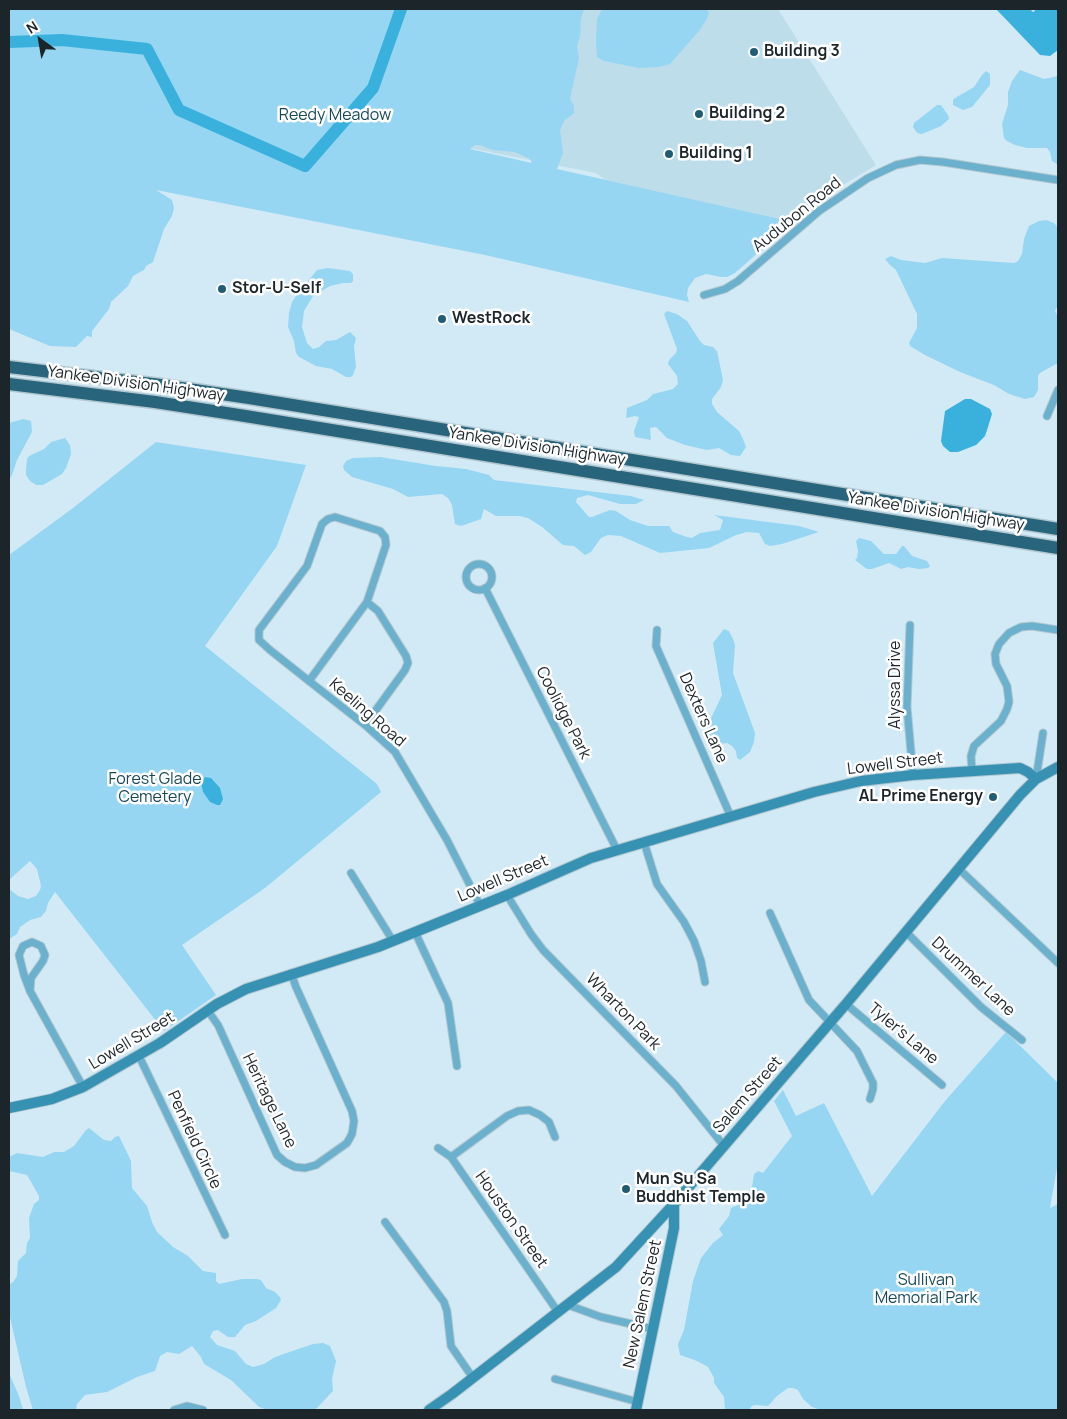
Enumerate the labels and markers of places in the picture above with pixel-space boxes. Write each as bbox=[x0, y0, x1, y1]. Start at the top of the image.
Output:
place label: Building 3 bbox=[764, 42, 840, 62]
marker: Building 3 bbox=[748, 46, 760, 58]
place label: Building 2 bbox=[709, 104, 785, 124]
marker: Building 2 bbox=[693, 108, 705, 120]
place label: Building 1 bbox=[679, 144, 753, 164]
marker: Building 1 bbox=[663, 148, 675, 160]
place label: Stor-U-Self bbox=[232, 279, 321, 299]
marker: Stor-U-Self bbox=[216, 283, 228, 295]
place label: WestRock bbox=[452, 309, 530, 329]
marker: WestRock bbox=[436, 313, 448, 325]
place label: AL Prime Energy bbox=[859, 787, 983, 807]
marker: AL Prime Energy bbox=[987, 791, 999, 803]
place label: Mun Su Sa Buddhist Temple bbox=[636, 1170, 765, 1208]
marker: Mun Su Sa Buddhist Temple bbox=[620, 1183, 632, 1195]

